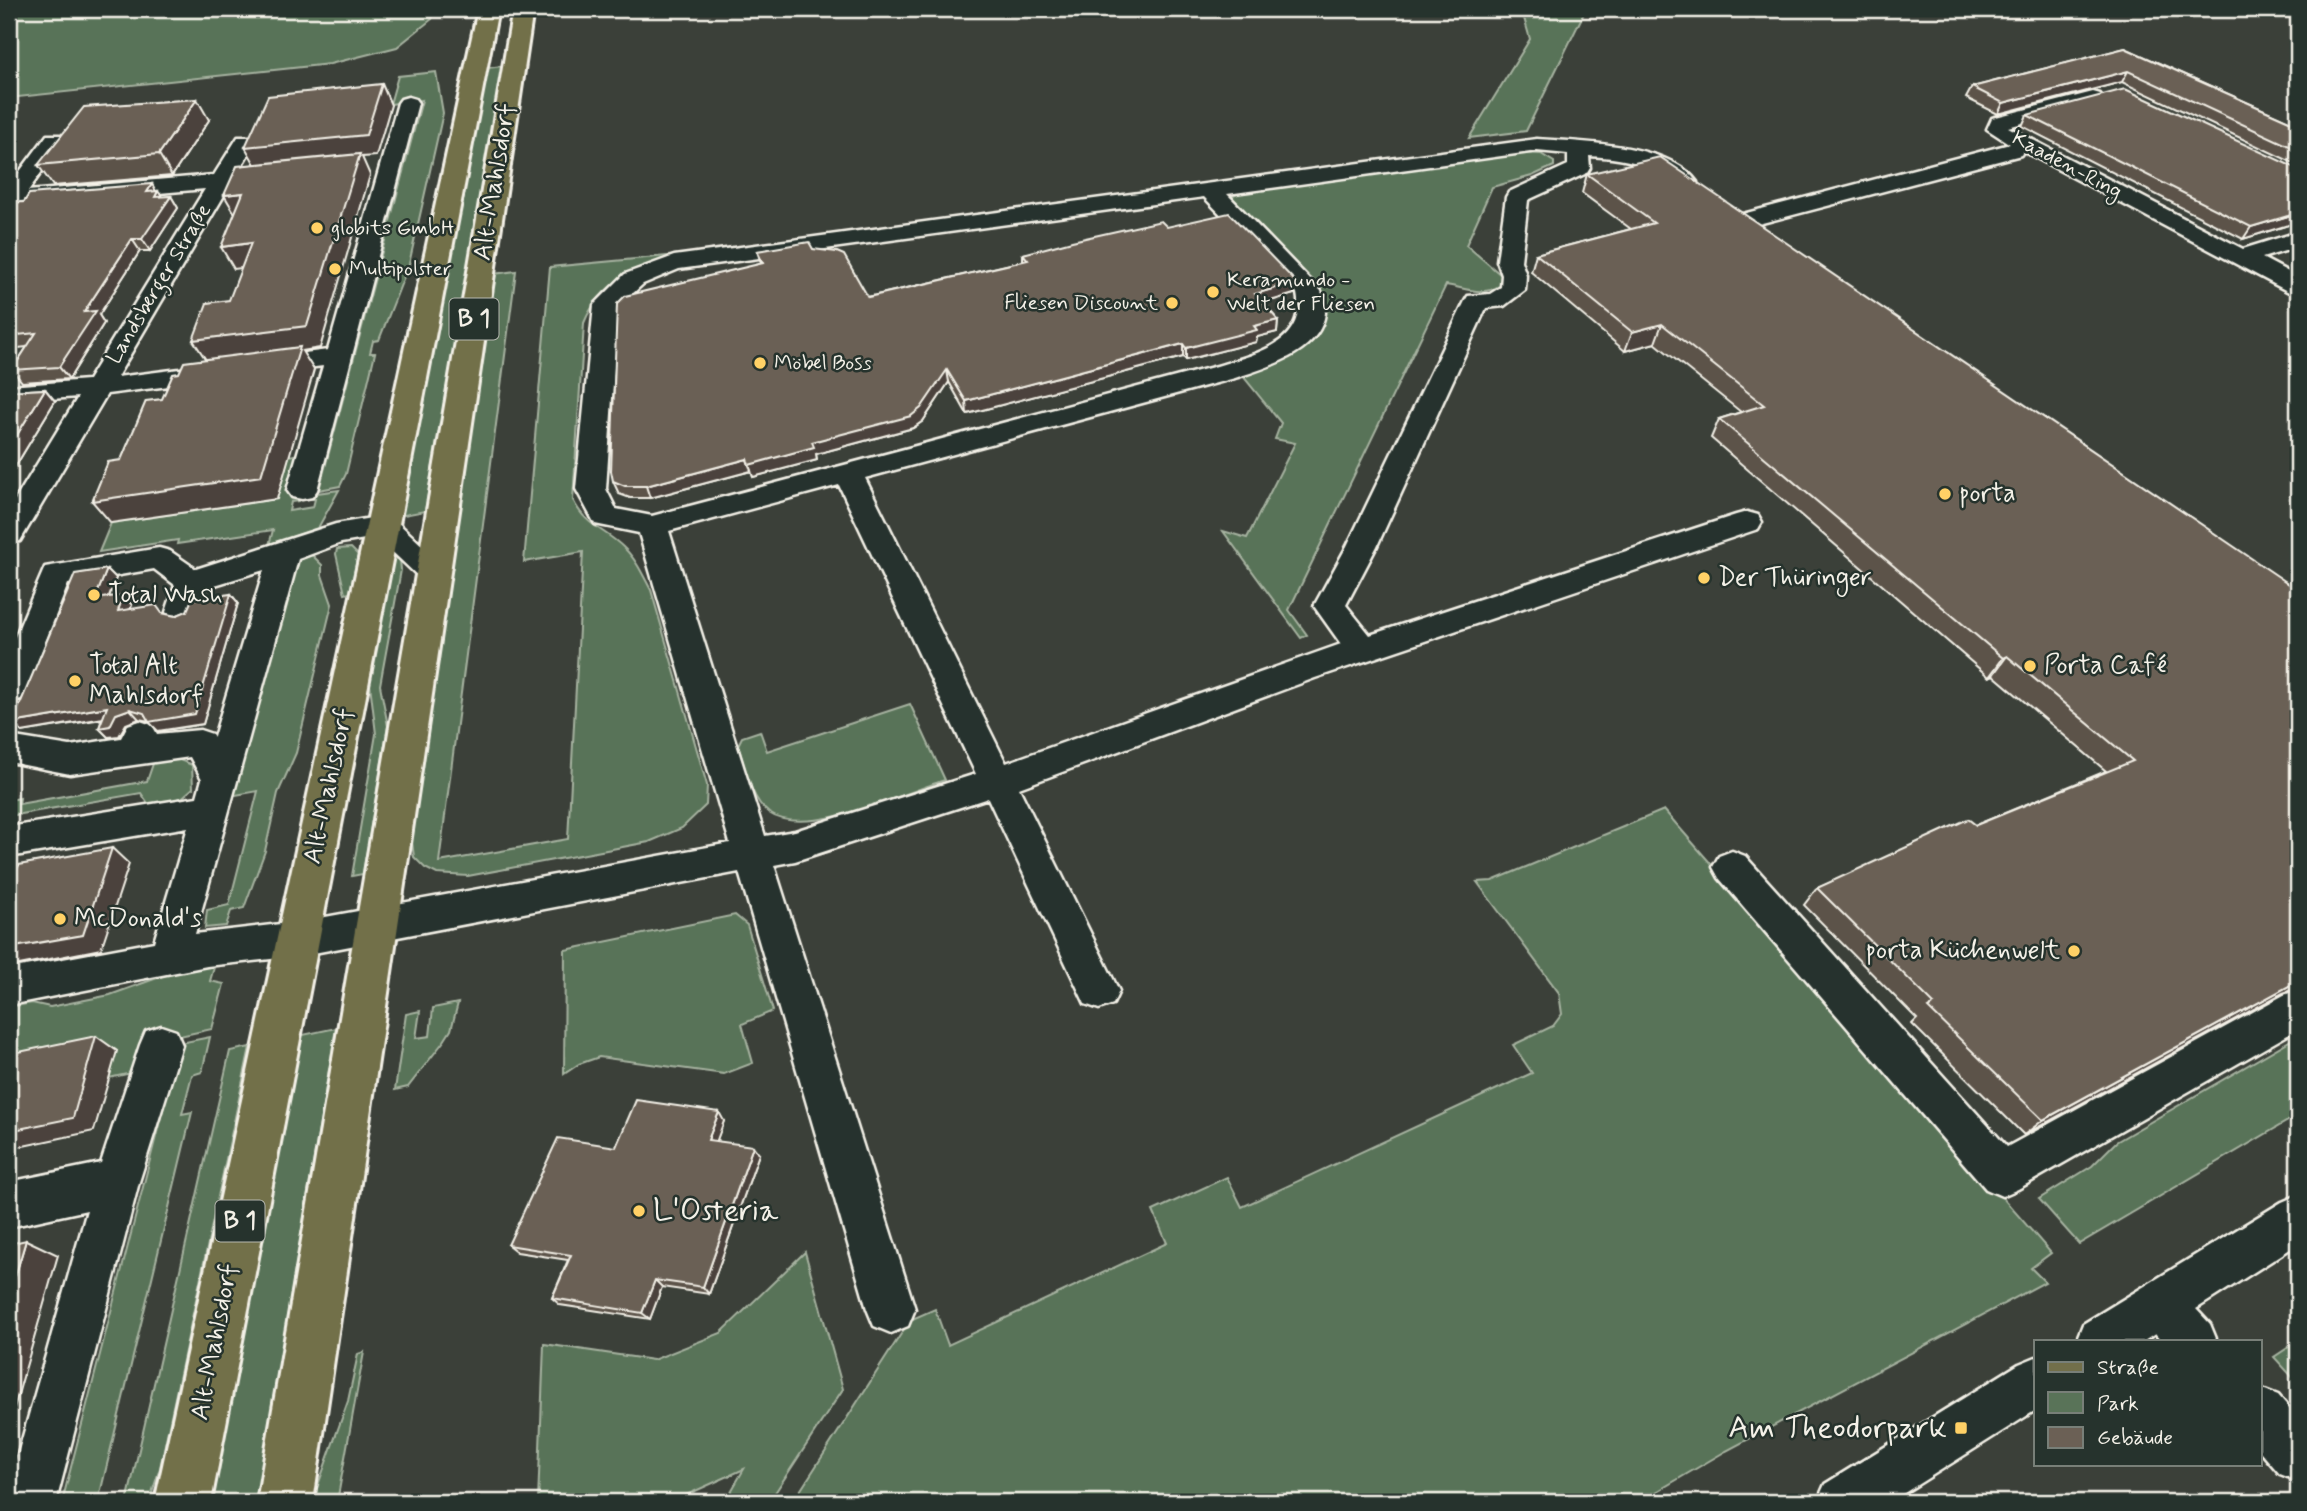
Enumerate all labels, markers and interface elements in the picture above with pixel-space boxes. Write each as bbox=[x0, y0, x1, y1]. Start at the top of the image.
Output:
street label: Alt-Mahlsdorf bbox=[466, 101, 524, 263]
street label: Kaaden-Ring bbox=[2006, 124, 2127, 207]
street label: Landsberger Straße bbox=[100, 199, 220, 370]
place label: globits GmbH bbox=[331, 214, 454, 242]
marker: globits GmbH bbox=[309, 220, 325, 236]
place label: Multipolster bbox=[349, 255, 452, 283]
marker: Multipolster bbox=[327, 261, 343, 277]
place label: Keramundo - Welt der Fliesen bbox=[1227, 266, 1375, 318]
marker: Keramundo - Welt der Fliesen bbox=[1205, 284, 1221, 300]
place label: Fliesen Discount bbox=[1004, 289, 1159, 317]
marker: Fliesen Discount bbox=[1164, 295, 1180, 311]
road number: B 1 bbox=[449, 298, 498, 340]
place label: Möbel Boss bbox=[774, 349, 872, 377]
marker: Möbel Boss bbox=[752, 355, 768, 371]
place label: porta bbox=[1959, 477, 2016, 511]
marker: porta bbox=[1937, 486, 1953, 502]
place label: Der Thüringer bbox=[1718, 561, 1872, 597]
marker: Der Thüringer bbox=[1696, 570, 1712, 586]
place label: Total Wash bbox=[108, 578, 223, 612]
marker: Total Wash bbox=[86, 587, 102, 603]
place label: Total Alt Mahlsdorf bbox=[89, 649, 203, 713]
place label: Porta Café bbox=[2044, 649, 2167, 683]
marker: Porta Café bbox=[2022, 658, 2038, 674]
marker: Total Alt Mahlsdorf bbox=[67, 673, 83, 689]
street label: Alt-Mahlsdorf bbox=[296, 705, 362, 867]
place label: McDonald's bbox=[74, 902, 202, 936]
marker: McDonald's bbox=[52, 911, 68, 927]
place label: porta Küchenwelt bbox=[1866, 934, 2060, 968]
marker: porta Küchenwelt bbox=[2066, 943, 2082, 959]
place label: L'Osteria bbox=[653, 1190, 779, 1232]
road number: B 1 bbox=[216, 1200, 264, 1241]
marker: L'Osteria bbox=[631, 1203, 647, 1219]
street label: Alt-Mahlsdorf bbox=[183, 1261, 247, 1423]
legend bbox=[2034, 1340, 2262, 1466]
text: Straße bbox=[2097, 1354, 2159, 1382]
text: Park bbox=[2097, 1390, 2139, 1418]
place label: Am Theodorpark bbox=[1728, 1407, 1947, 1449]
marker: Am Theodorpark bbox=[1953, 1420, 1969, 1436]
text: Gebäude bbox=[2097, 1424, 2173, 1452]

